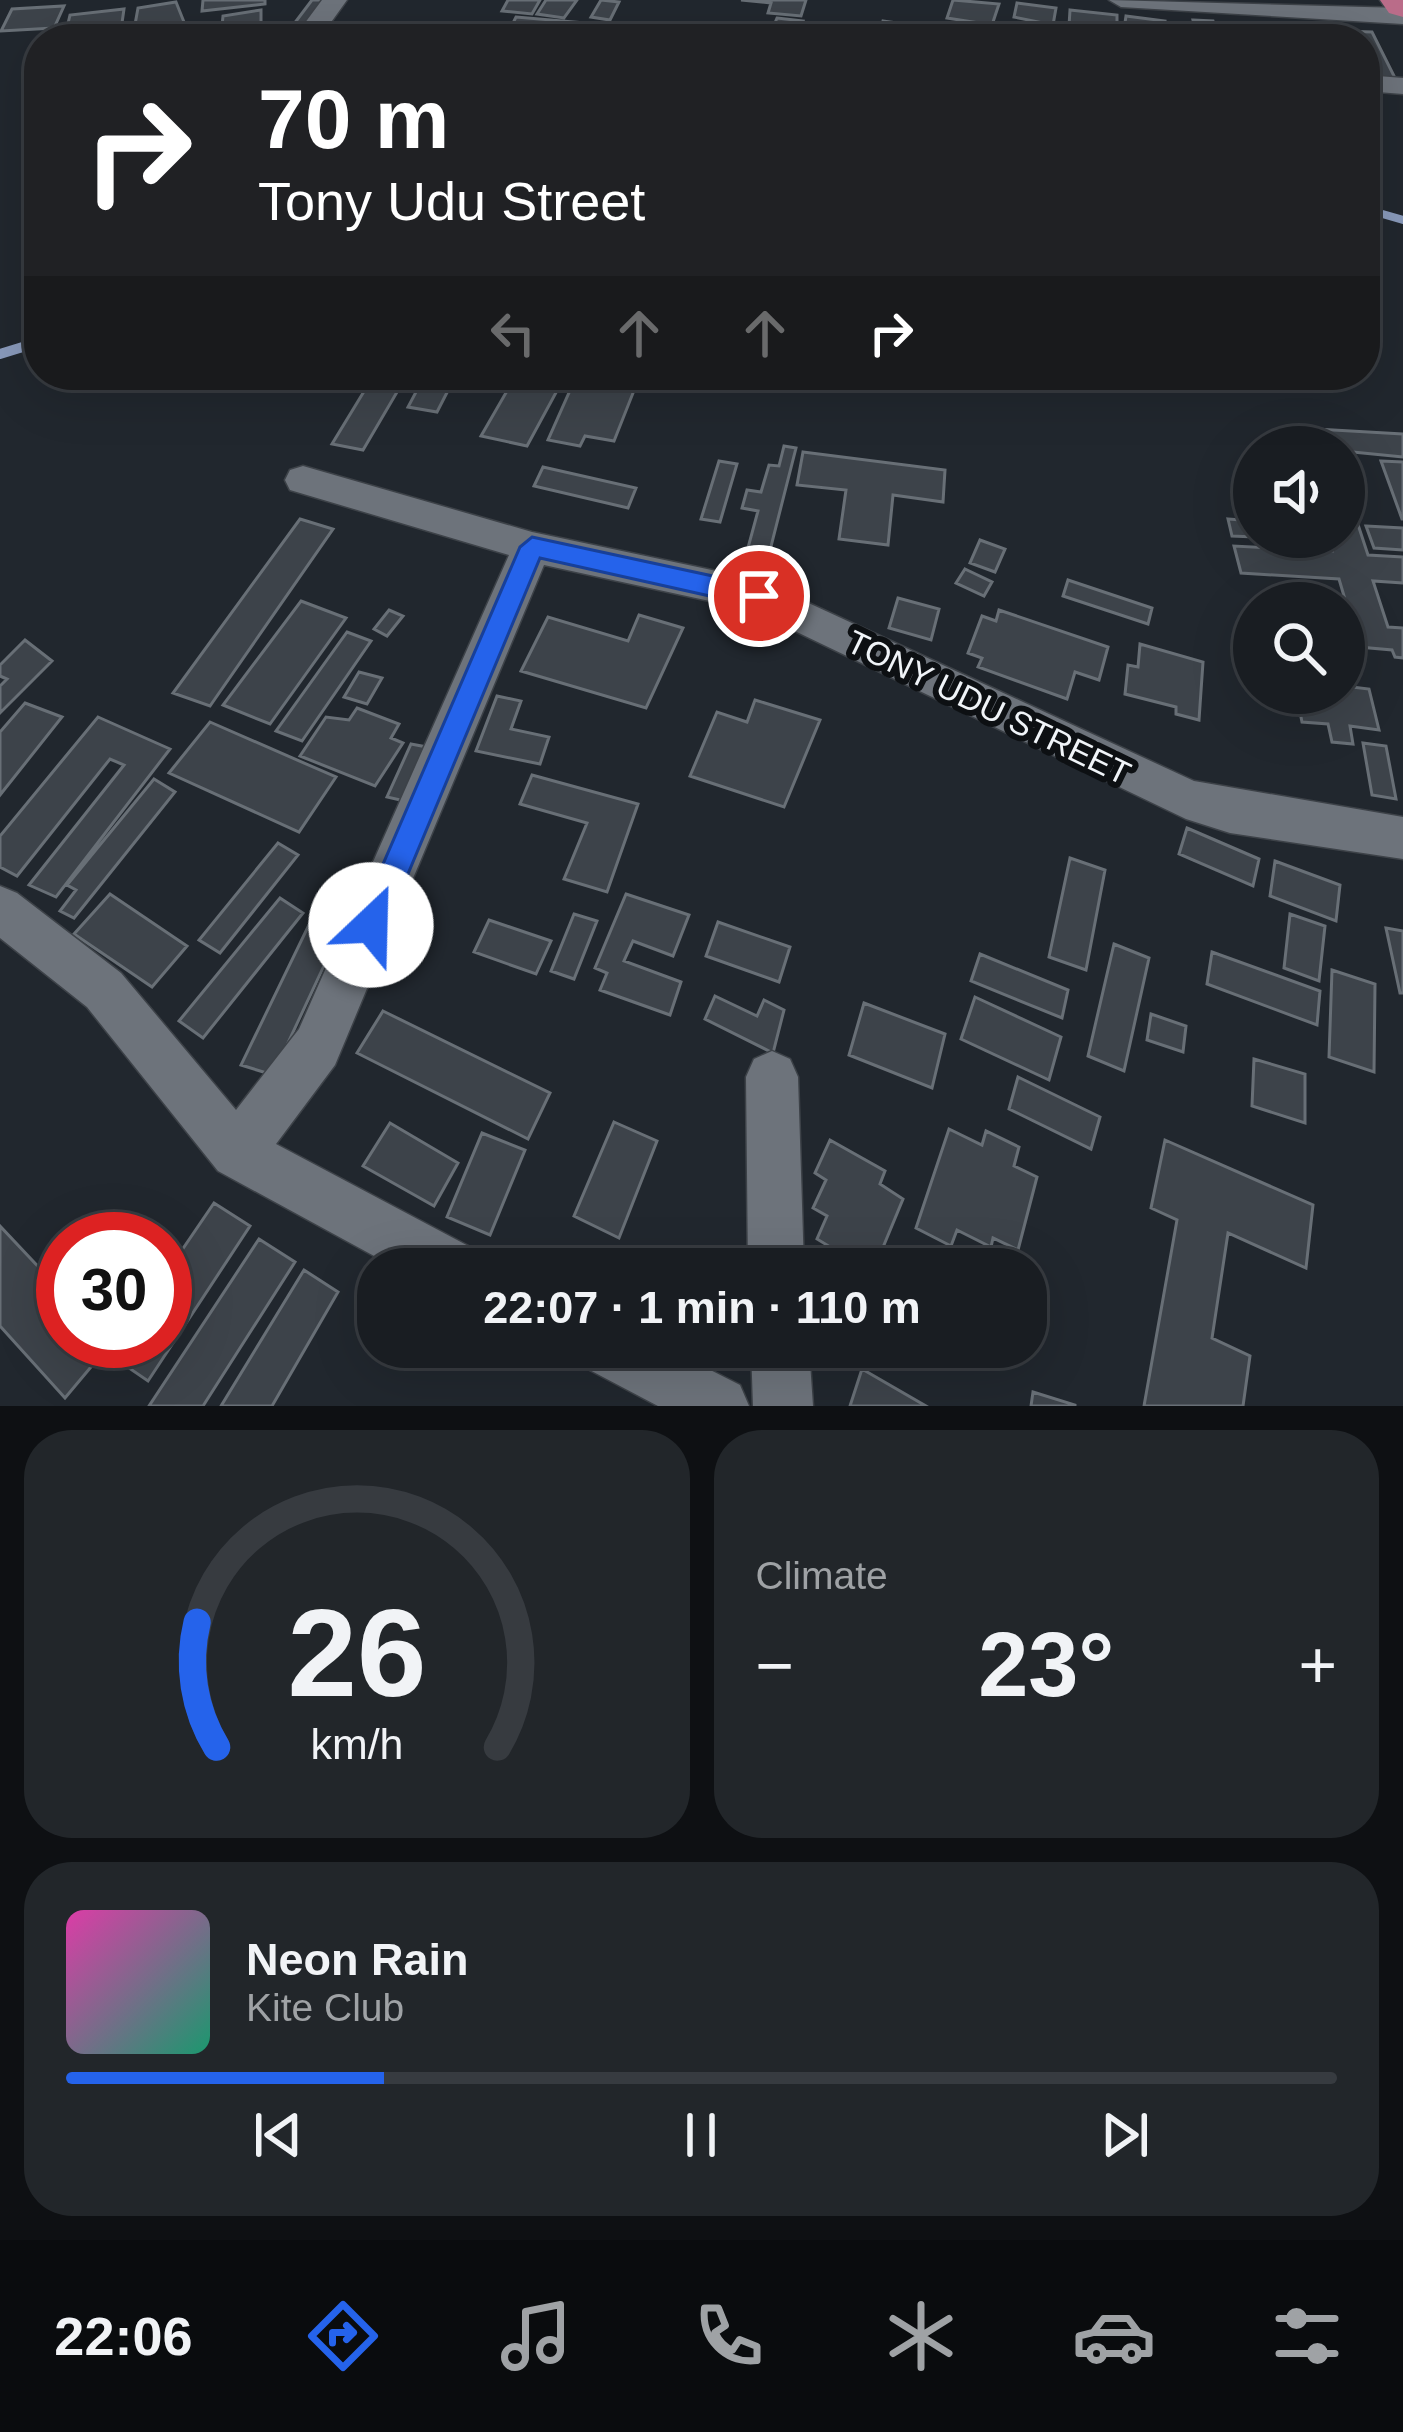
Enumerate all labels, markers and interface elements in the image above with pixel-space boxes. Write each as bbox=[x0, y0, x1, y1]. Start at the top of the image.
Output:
icon: right bbox=[60, 72, 216, 228]
text: 70 m bbox=[258, 72, 449, 166]
text: Tony Udu Street bbox=[258, 171, 645, 231]
icon: left bbox=[480, 300, 546, 366]
icon: ahead bbox=[606, 300, 672, 366]
icon: ahead bbox=[732, 300, 798, 366]
icon: right bbox=[858, 300, 924, 366]
map controls bbox=[1233, 426, 1365, 714]
button: sound bbox=[1233, 426, 1365, 558]
pin bbox=[708, 545, 810, 647]
icon: arrive bbox=[726, 563, 792, 629]
button: search bbox=[1233, 582, 1365, 714]
street label: TONY UDU STREET bbox=[841, 623, 1136, 792]
position arrow bbox=[308, 862, 434, 988]
speed limit sign: 30 bbox=[36, 1212, 192, 1368]
text: 22:07 · 1 min · 110 m bbox=[483, 1282, 921, 1333]
text: Climate bbox=[756, 1554, 888, 1597]
text: 26 bbox=[287, 1583, 426, 1722]
text: 23° bbox=[978, 1615, 1114, 1715]
text: − bbox=[756, 1628, 794, 1702]
text: + bbox=[1298, 1628, 1337, 1702]
text: km/h bbox=[310, 1720, 403, 1768]
text: Neon Rain bbox=[246, 1934, 469, 1985]
text: Kite Club bbox=[246, 1986, 404, 2029]
icon: previous bbox=[245, 2102, 311, 2168]
icon: pause bbox=[668, 2102, 734, 2168]
icon: next bbox=[1092, 2102, 1158, 2168]
icon: directions bbox=[301, 2294, 385, 2378]
icon: music bbox=[494, 2294, 578, 2378]
icon: phone bbox=[687, 2294, 771, 2378]
icon: climate bbox=[879, 2294, 963, 2378]
icon: car bbox=[1072, 2294, 1156, 2378]
icon: filters bbox=[1265, 2294, 1349, 2378]
text: 22:06 bbox=[54, 2306, 192, 2366]

